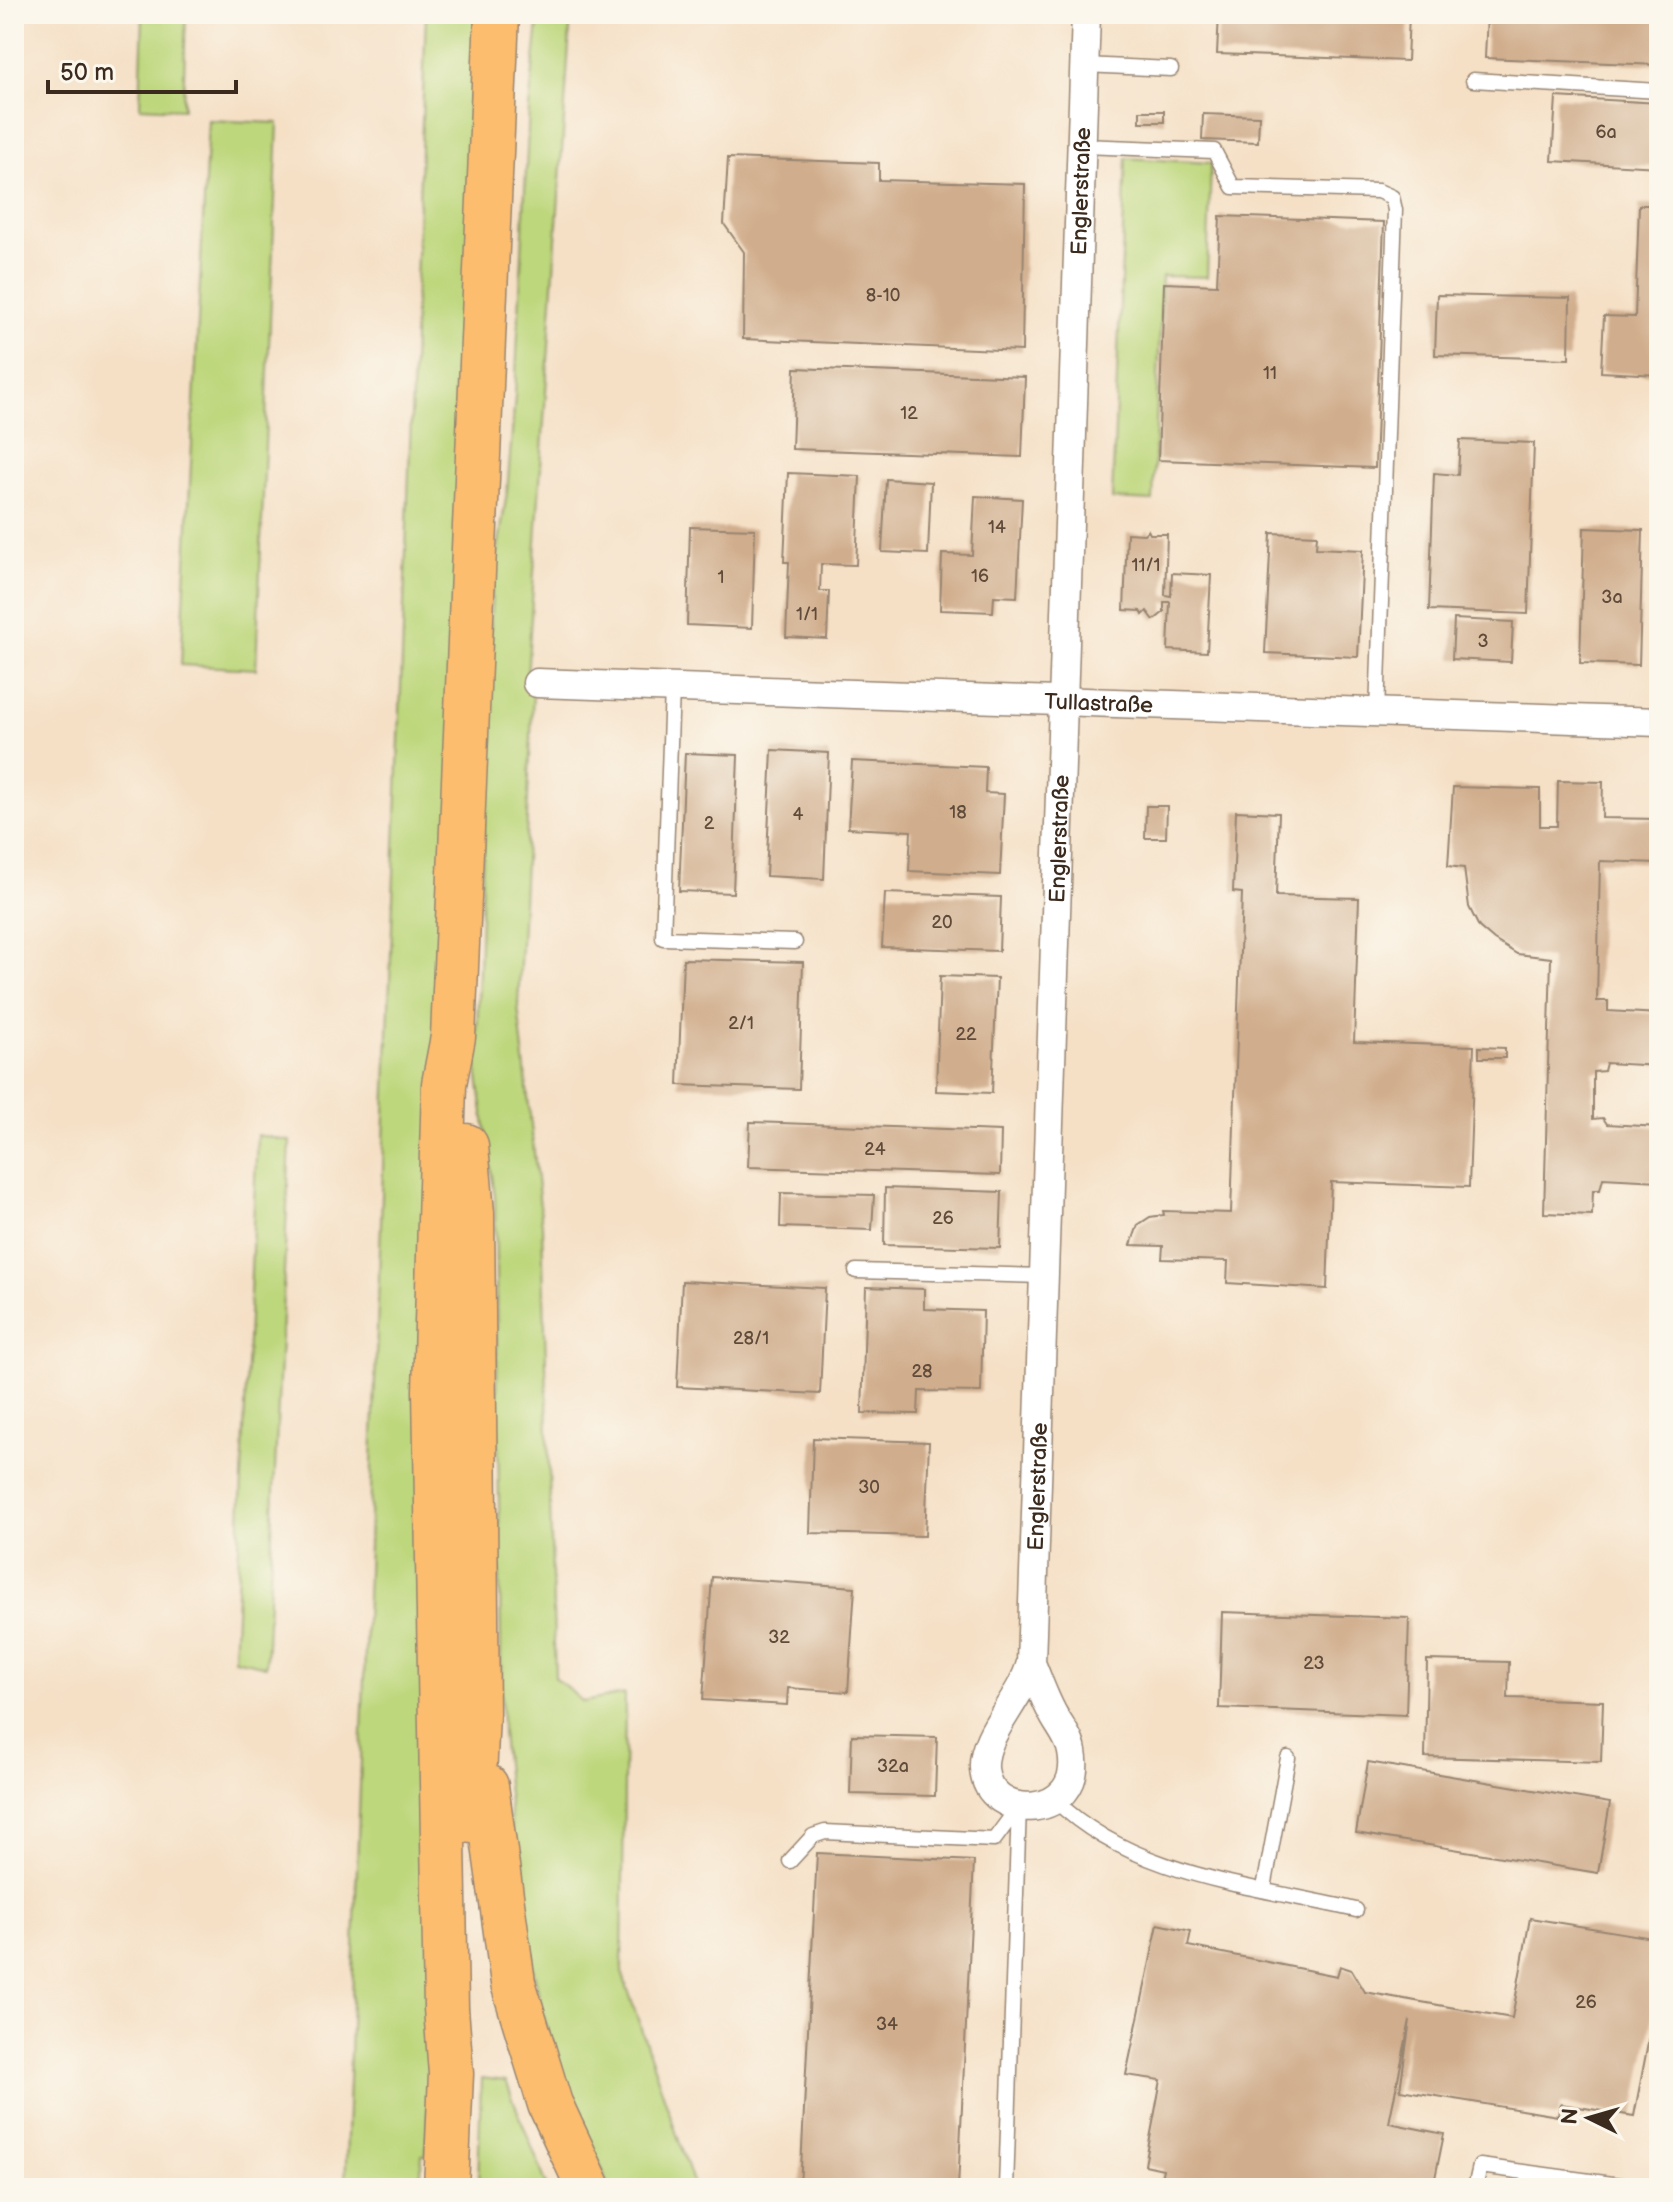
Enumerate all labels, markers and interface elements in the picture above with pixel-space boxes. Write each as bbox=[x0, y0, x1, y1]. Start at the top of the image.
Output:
scale bar bbox=[48, 44, 236, 94]
text: 50 m bbox=[60, 58, 114, 87]
house number: 6a bbox=[1595, 122, 1617, 143]
street label: Englerstraße bbox=[1066, 127, 1097, 256]
house number: 8-10 bbox=[866, 285, 900, 306]
house number: 11 bbox=[1263, 363, 1277, 384]
house number: 12 bbox=[900, 403, 918, 424]
house number: 14 bbox=[988, 517, 1006, 538]
house number: 11/1 bbox=[1131, 555, 1161, 576]
house number: 16 bbox=[971, 566, 989, 587]
house number: 1 bbox=[718, 567, 724, 588]
house number: 3a bbox=[1601, 587, 1623, 608]
house number: 1/1 bbox=[796, 604, 818, 625]
house number: 3 bbox=[1477, 631, 1489, 652]
street label: Tullastraße bbox=[1044, 689, 1154, 719]
street label: Englerstraße bbox=[1044, 774, 1076, 903]
house number: 18 bbox=[949, 802, 967, 823]
house number: 4 bbox=[793, 804, 804, 825]
house number: 2 bbox=[704, 813, 715, 834]
house number: 20 bbox=[931, 912, 953, 933]
house number: 2/1 bbox=[728, 1013, 754, 1034]
house number: 22 bbox=[955, 1024, 977, 1045]
house number: 24 bbox=[864, 1139, 886, 1160]
house number: 26 bbox=[932, 1208, 954, 1229]
house number: 28/1 bbox=[733, 1328, 769, 1349]
house number: 28 bbox=[911, 1361, 933, 1382]
street label: Englerstraße bbox=[1023, 1422, 1054, 1551]
house number: 30 bbox=[858, 1477, 880, 1498]
house number: 32 bbox=[768, 1627, 790, 1648]
house number: 23 bbox=[1303, 1653, 1325, 1674]
house number: 32a bbox=[877, 1756, 909, 1777]
house number: 26 bbox=[1575, 1992, 1597, 2013]
house number: 34 bbox=[876, 2014, 898, 2035]
north arrow bbox=[1549, 2078, 1629, 2158]
text: N bbox=[1556, 2107, 1585, 2126]

